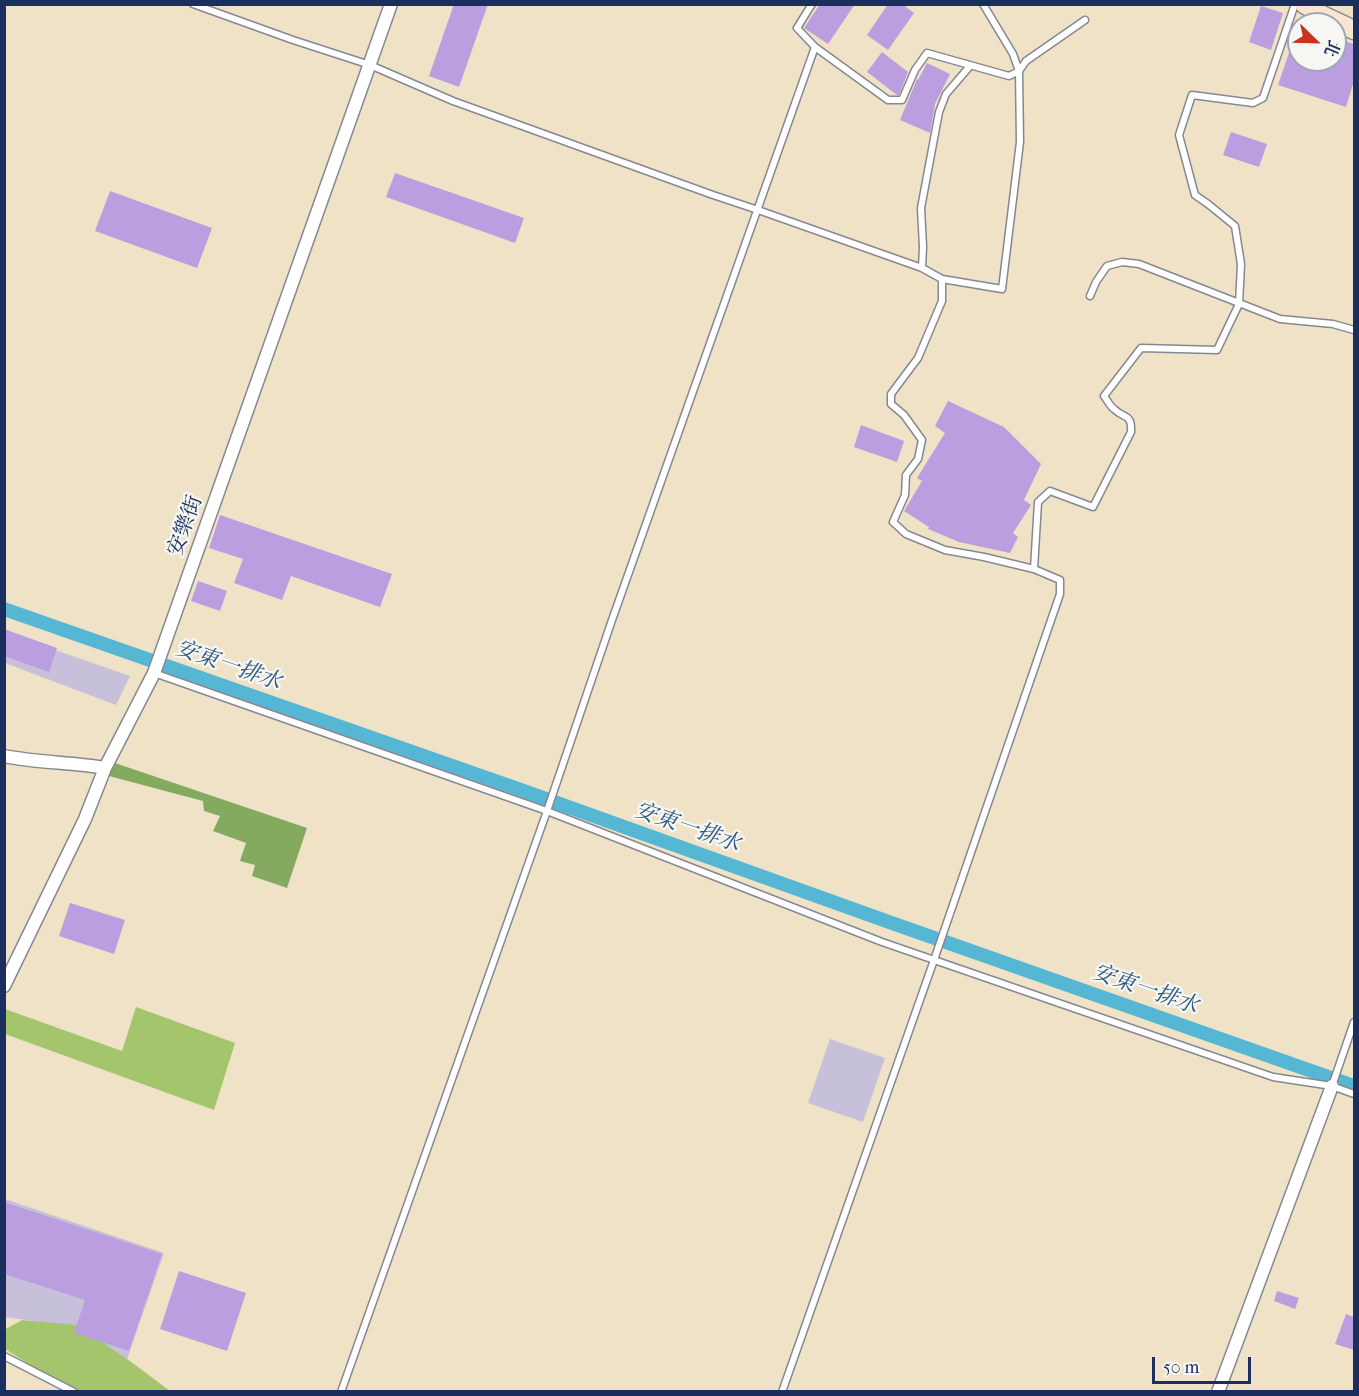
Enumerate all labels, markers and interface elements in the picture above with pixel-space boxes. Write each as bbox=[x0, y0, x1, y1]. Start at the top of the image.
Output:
north arrow bbox=[1287, 12, 1347, 72]
text: 北 bbox=[1320, 37, 1344, 60]
street label: 安樂街 bbox=[163, 492, 209, 560]
water label: 安東一排水 bbox=[172, 636, 284, 696]
water label: 安東一排水 bbox=[631, 798, 743, 858]
water label: 安東一排水 bbox=[1089, 960, 1201, 1020]
scale bar bbox=[1155, 1345, 1254, 1383]
text: 50 m bbox=[1163, 1357, 1199, 1378]

